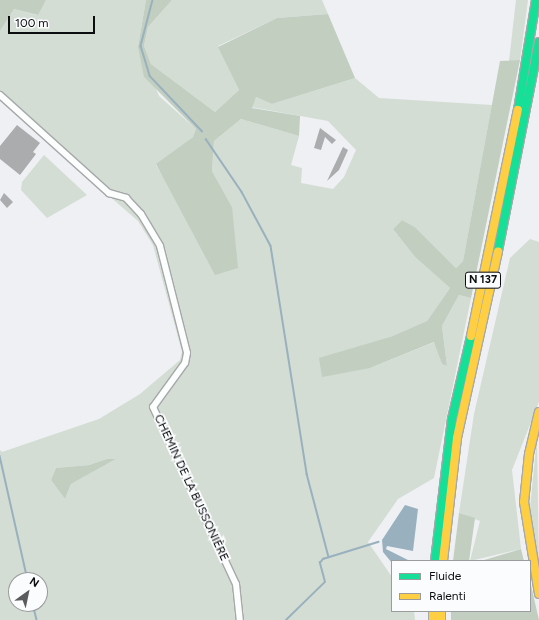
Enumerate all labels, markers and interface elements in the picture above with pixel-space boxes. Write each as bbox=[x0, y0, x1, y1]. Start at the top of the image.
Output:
scale bar bbox=[10, 8, 97, 34]
text: 100 m bbox=[15, 16, 49, 30]
road number: N 137 bbox=[465, 271, 501, 289]
street label: CHEMIN DE LA BUSSONIÈRE bbox=[151, 412, 231, 564]
legend bbox=[391, 560, 531, 612]
text: Fluide bbox=[429, 569, 461, 583]
north arrow bbox=[8, 572, 48, 612]
text: N bbox=[27, 575, 41, 590]
text: Ralenti bbox=[429, 589, 466, 603]

